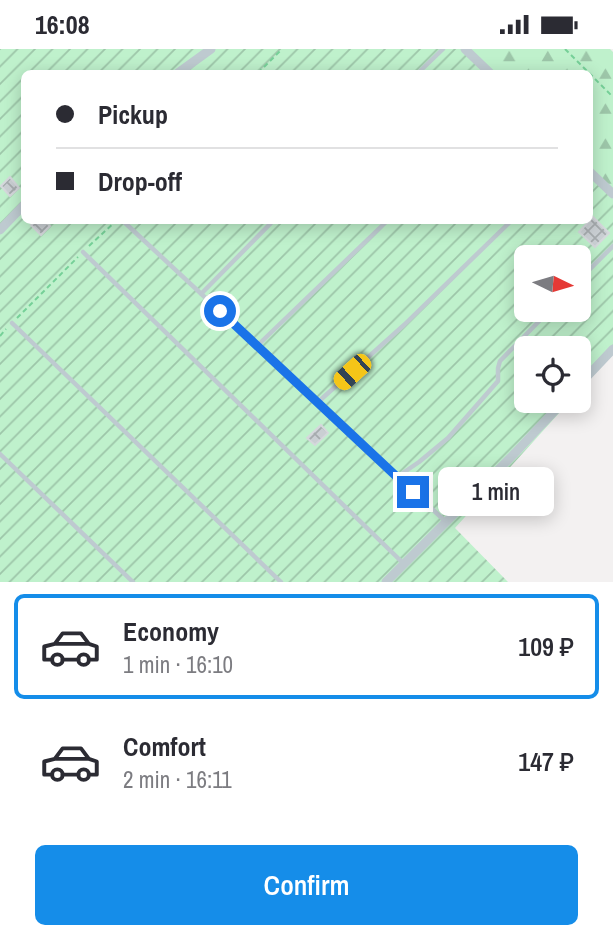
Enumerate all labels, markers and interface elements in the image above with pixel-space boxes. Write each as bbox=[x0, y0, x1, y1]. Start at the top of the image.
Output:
text: 16:08 bbox=[35, 7, 90, 42]
text: Pickup bbox=[98, 97, 168, 132]
text: Drop-off bbox=[98, 164, 182, 199]
north arrow bbox=[514, 245, 592, 322]
map controls bbox=[514, 245, 591, 413]
route start bbox=[204, 295, 236, 327]
button: locate bbox=[514, 336, 591, 413]
car bbox=[330, 350, 375, 394]
callout: 1 min bbox=[438, 467, 553, 516]
route end bbox=[397, 476, 429, 508]
text: 1 min bbox=[472, 476, 520, 507]
text: Economy bbox=[123, 614, 219, 649]
icon: car bbox=[39, 615, 102, 678]
text: 109 ₽ bbox=[518, 629, 574, 664]
text: 1 min · 16:10 bbox=[123, 649, 233, 680]
text: Comfort bbox=[123, 729, 206, 764]
icon: car bbox=[39, 730, 102, 793]
text: 147 ₽ bbox=[518, 744, 574, 779]
text: 2 min · 16:11 bbox=[123, 764, 232, 795]
button: Confirm bbox=[35, 845, 578, 925]

